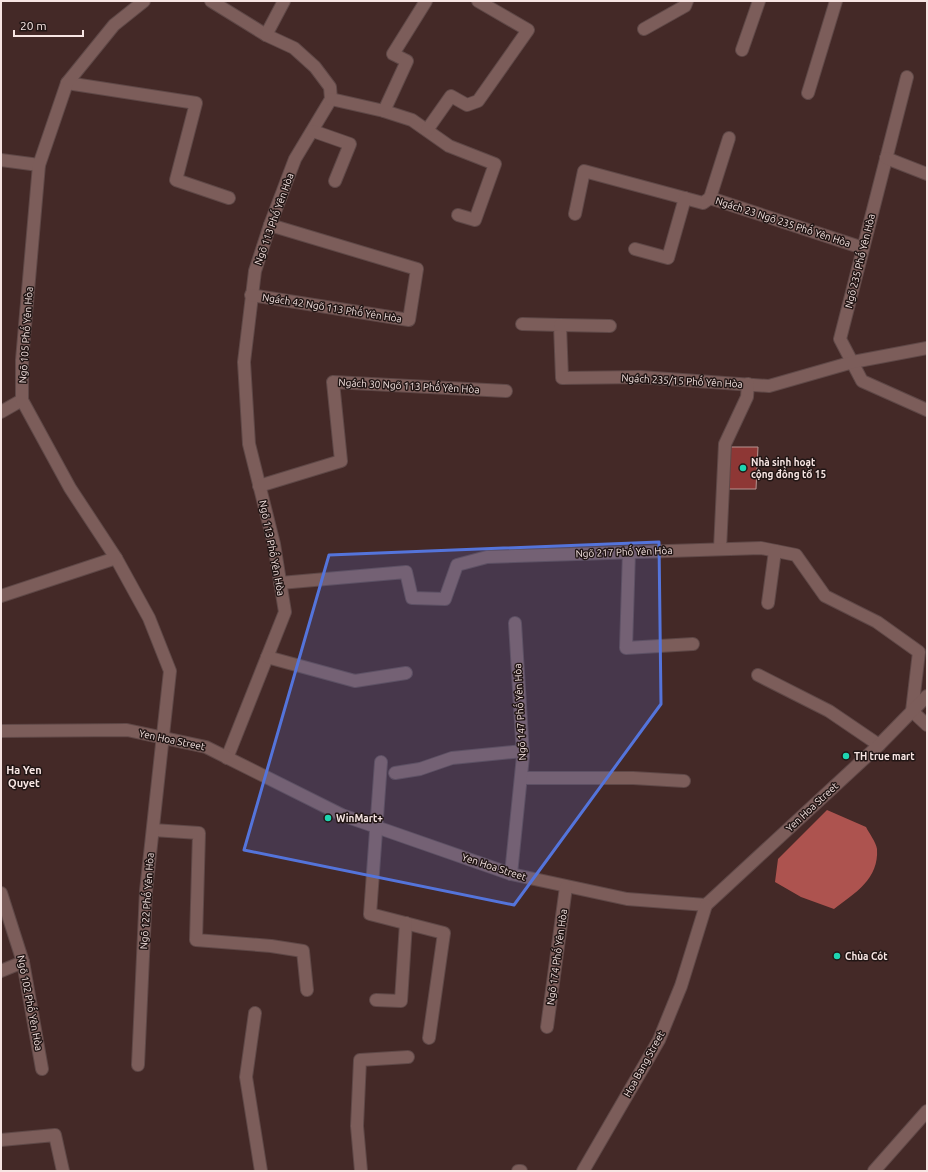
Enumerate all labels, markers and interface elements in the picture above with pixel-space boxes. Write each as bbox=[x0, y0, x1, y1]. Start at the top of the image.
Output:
scale bar bbox=[14, 12, 83, 38]
text: 20 m bbox=[20, 19, 47, 32]
street label: Ngõ 113 Phố Yên Hòa bbox=[251, 171, 296, 266]
street label: Ngách 23 Ngõ 235 Phố Yên Hòa bbox=[714, 194, 852, 249]
street label: Ngõ 235 Phố Yên Hòa bbox=[842, 212, 877, 309]
street label: Ngõ 105 Phố Yên Hòa bbox=[16, 286, 35, 384]
street label: Ngách 42 Ngõ 113 Phố Yên Hòa bbox=[261, 290, 403, 324]
street label: Ngách 235/15 Phố Yên Hòa bbox=[621, 371, 743, 390]
street label: Ngách 30 Ngõ 113 Phố Yên Hòa bbox=[338, 375, 480, 395]
place label: Nhà sinh hoạt cộng đồng tổ 15 bbox=[751, 457, 826, 480]
marker: Nhà sinh hoạt cộng đồng tổ 15 bbox=[738, 463, 748, 473]
street label: Ngõ 113 Phố Yên Hòa bbox=[257, 499, 288, 597]
street label: Ngõ 217 Phố Yên Hòa bbox=[575, 543, 673, 559]
street label: Ngõ 147 Phố Yên Hòa bbox=[511, 663, 528, 761]
street label: Yen Hoa Street bbox=[138, 728, 206, 752]
marker: TH true mart bbox=[841, 751, 851, 761]
place label: TH true mart bbox=[854, 751, 915, 762]
district label: Ha Yen Quyet bbox=[6, 764, 42, 789]
street label: Yen Hoa Street bbox=[784, 780, 840, 834]
marker: WinMart+ bbox=[323, 813, 333, 823]
place label: WinMart+ bbox=[336, 813, 383, 824]
street label: Yen Hoa Street bbox=[460, 851, 528, 883]
street label: Ngõ 122 Phố Yên Hòa bbox=[137, 852, 156, 950]
street label: Ngõ 174 Phố Yên Hòa bbox=[543, 908, 569, 1006]
place label: Chùa Cót bbox=[845, 950, 888, 962]
marker: Chùa Cót bbox=[832, 951, 842, 961]
street label: Ngõ 102 Phố Yên Hòa bbox=[15, 954, 46, 1052]
street label: Hoa Bang Street bbox=[621, 1029, 667, 1099]

